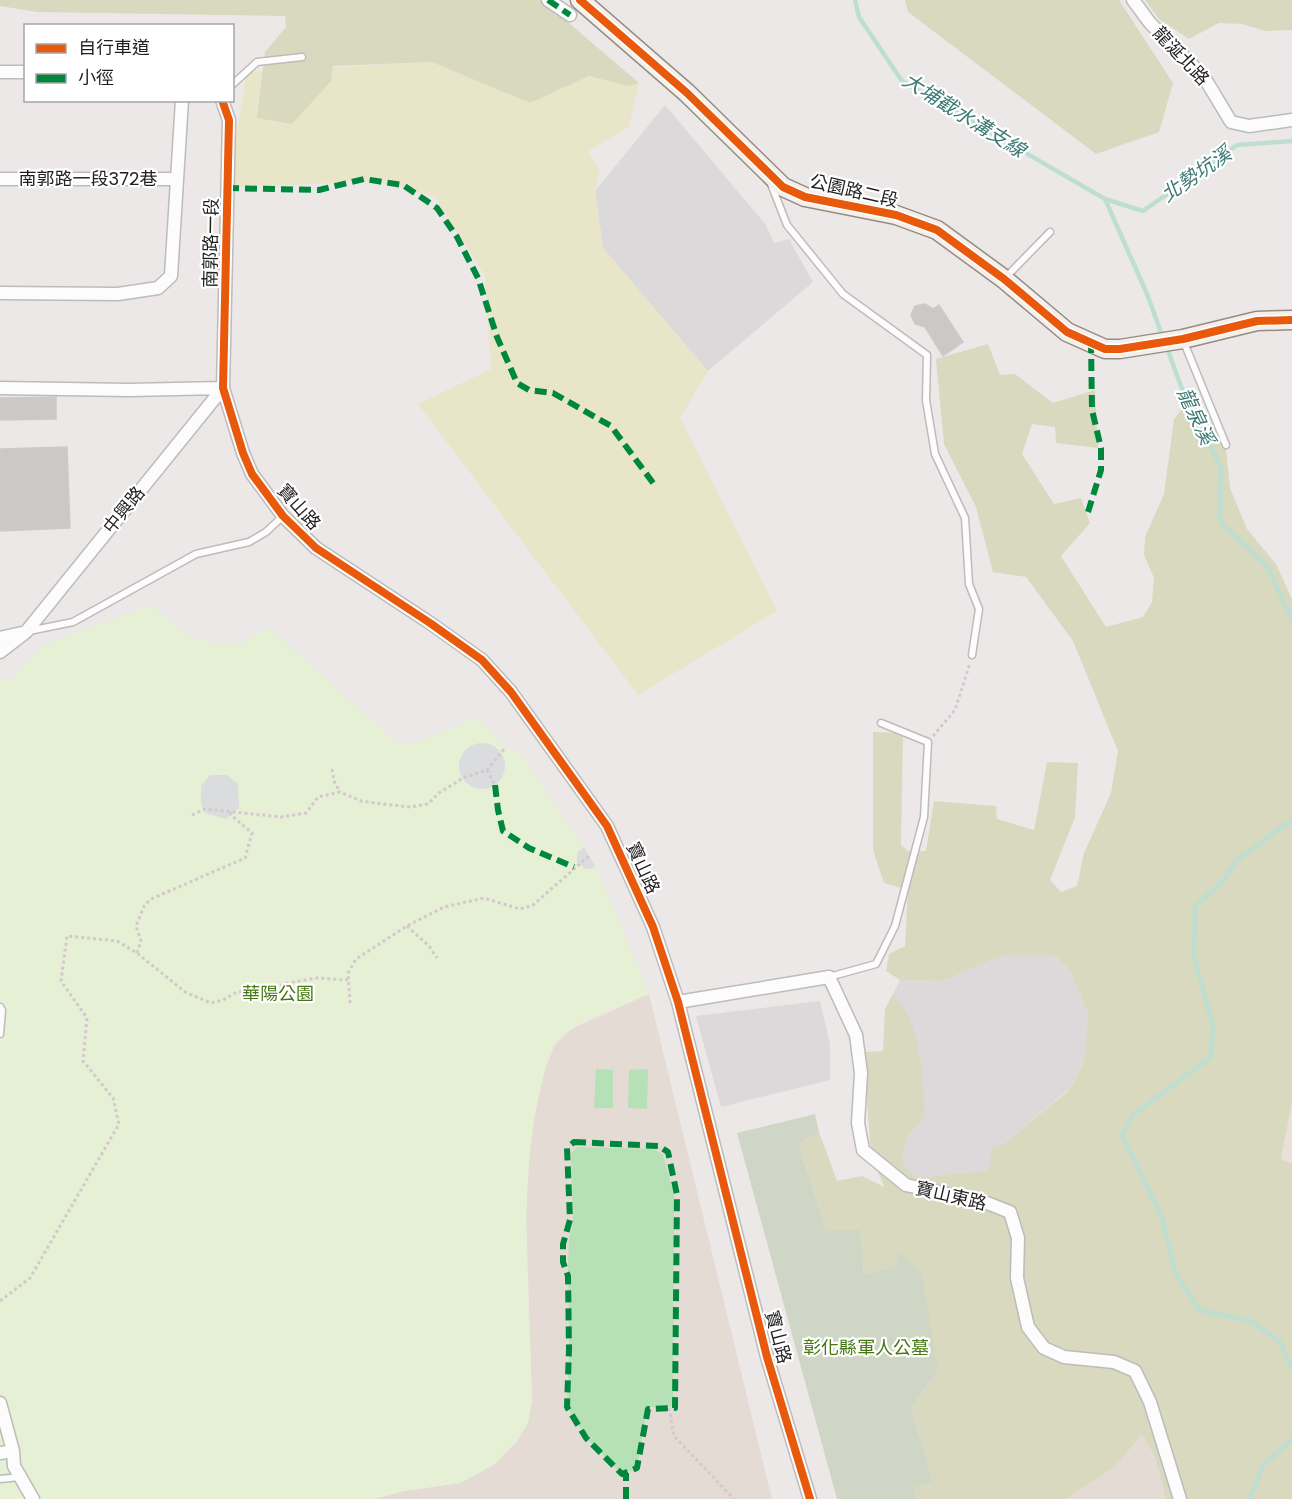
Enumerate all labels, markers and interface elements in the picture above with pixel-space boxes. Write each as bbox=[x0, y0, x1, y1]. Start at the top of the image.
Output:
street label: 龍涎北路 bbox=[1148, 21, 1215, 91]
legend bbox=[24, 24, 234, 102]
text: 自行車道 bbox=[78, 35, 150, 60]
text: 小徑 bbox=[78, 65, 114, 90]
water label: 大埔截水溝支線 bbox=[897, 66, 1032, 165]
water label: 北勢坑溪 bbox=[1155, 138, 1239, 208]
street label: 南郭路一段372巷 bbox=[19, 166, 157, 191]
street label: 公園路二段 bbox=[807, 168, 901, 213]
street label: 南郭路一段 bbox=[197, 198, 224, 288]
water label: 龍泉溪 bbox=[1171, 383, 1223, 452]
street label: 寶山路 bbox=[272, 478, 327, 535]
street label: 中興路 bbox=[97, 481, 150, 539]
street label: 寶山路 bbox=[621, 838, 666, 898]
park label: 華陽公園 bbox=[242, 981, 314, 1006]
street label: 寶山東路 bbox=[913, 1175, 989, 1216]
street label: 寶山路 bbox=[759, 1308, 798, 1366]
park label: 彰化縣軍人公墓 bbox=[803, 1335, 929, 1360]

